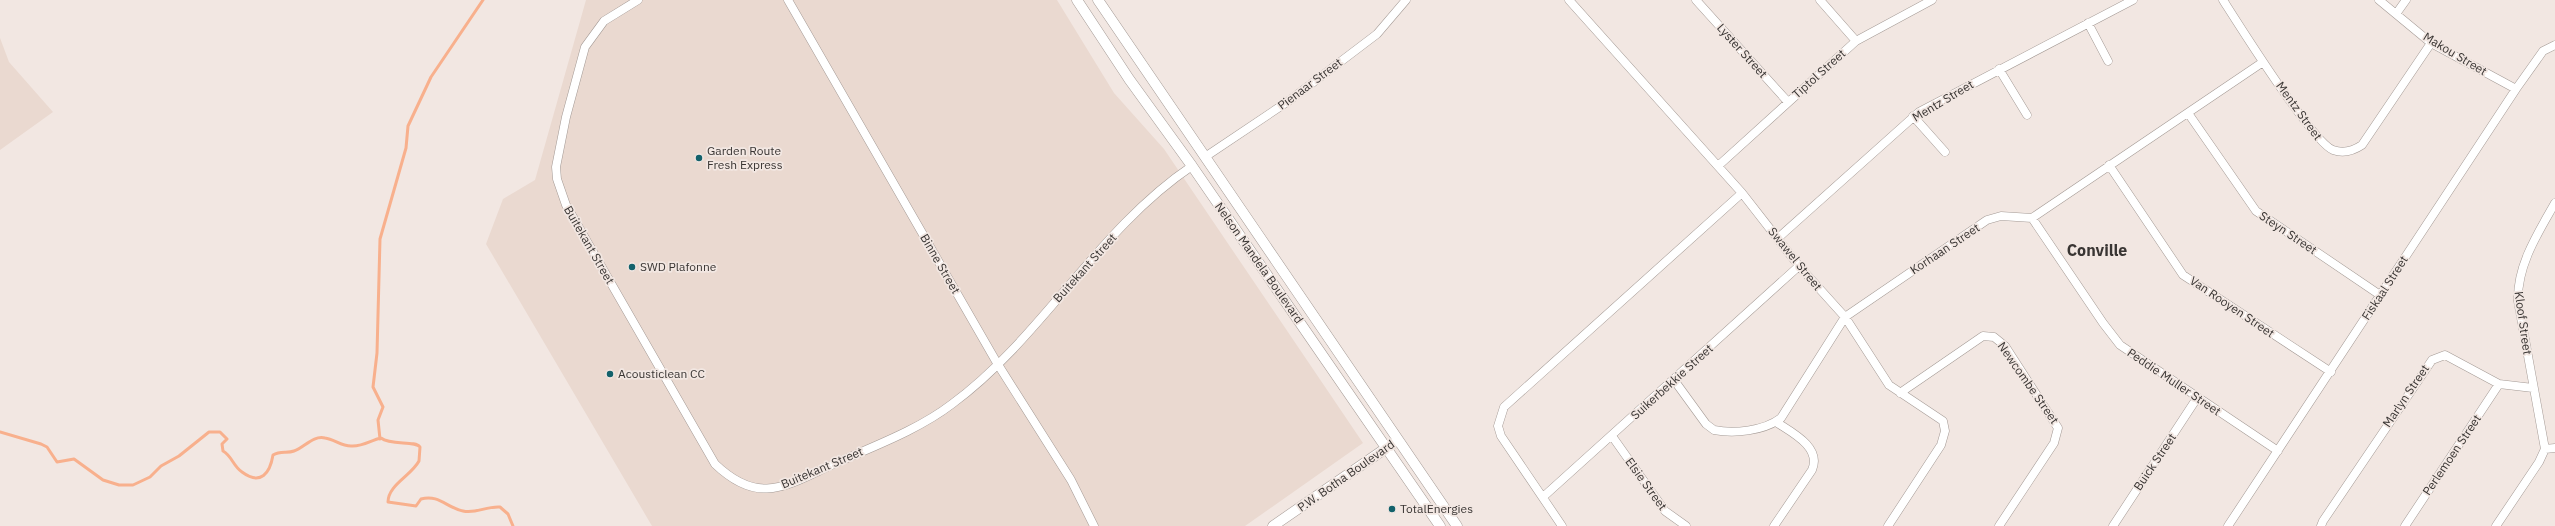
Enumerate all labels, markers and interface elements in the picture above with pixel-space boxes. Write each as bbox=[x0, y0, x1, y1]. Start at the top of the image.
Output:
street label: Lyster Street bbox=[1714, 20, 1771, 81]
street label: Makou Street bbox=[2421, 29, 2490, 78]
street label: Tiptol Street bbox=[1789, 46, 1848, 102]
street label: Pienaar Street bbox=[1275, 55, 1345, 113]
street label: Mentz Street bbox=[1909, 76, 1976, 125]
street label: Mentz Street bbox=[2273, 79, 2326, 143]
place label: Garden Route Fresh Express bbox=[707, 143, 783, 172]
marker: Garden Route Fresh Express bbox=[694, 153, 704, 163]
street label: Nelson Mandela Boulevard bbox=[1212, 199, 1307, 326]
street label: Buitekant Street bbox=[561, 203, 618, 287]
street label: Steyn Street bbox=[2257, 208, 2320, 257]
street label: Korhaan Street bbox=[1907, 220, 1982, 277]
street label: Swawel Street bbox=[1765, 224, 1826, 293]
street label: Buitekant Street bbox=[1050, 230, 1120, 305]
street label: Binne Street bbox=[917, 231, 964, 296]
district label: Conville bbox=[2067, 240, 2127, 260]
street label: Fiskaal Street bbox=[2358, 253, 2411, 323]
place label: SWD Plafonne bbox=[640, 259, 717, 274]
marker: SWD Plafonne bbox=[627, 262, 637, 272]
street label: Van Rooyen Street bbox=[2187, 273, 2277, 340]
street label: Kloof Street bbox=[2512, 290, 2535, 356]
street label: Newcombe Street bbox=[1995, 339, 2062, 427]
street label: Suikerbekkie Street bbox=[1627, 341, 1716, 422]
street label: Peddie Muller Street bbox=[2125, 345, 2224, 418]
street label: Marlyn Street bbox=[2379, 362, 2432, 430]
place label: Acousticlean CC bbox=[618, 366, 705, 381]
marker: Acousticlean CC bbox=[605, 369, 615, 379]
street label: Perlemoen Street bbox=[2419, 411, 2484, 498]
street label: Buick Street bbox=[2130, 430, 2179, 493]
street label: P.W. Botha Boulevard bbox=[1294, 437, 1397, 515]
street label: Buitekant Street bbox=[778, 443, 865, 492]
street label: Elsie Street bbox=[1622, 454, 1671, 513]
place label: TotalEnergies bbox=[1400, 501, 1473, 516]
marker: TotalEnergies bbox=[1387, 504, 1397, 514]

